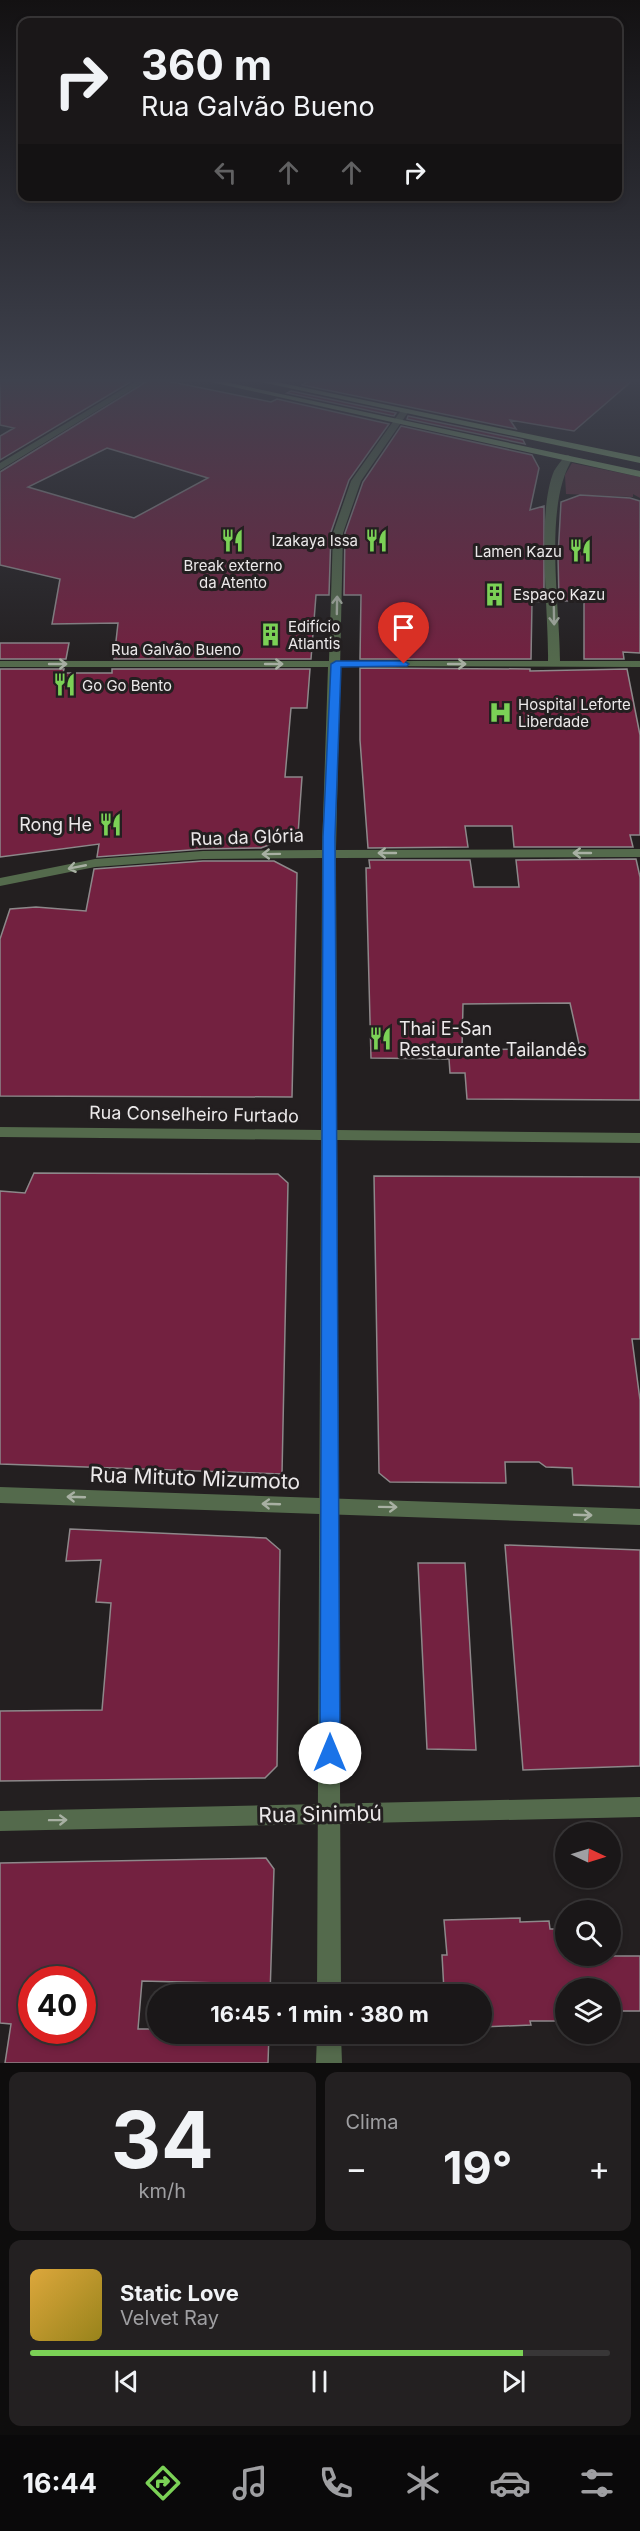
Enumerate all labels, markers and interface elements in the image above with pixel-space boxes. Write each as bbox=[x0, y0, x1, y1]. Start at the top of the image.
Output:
text: 360 m bbox=[141, 39, 272, 90]
icon: right bbox=[42, 42, 120, 120]
text: Rua Galvão Bueno bbox=[141, 90, 375, 123]
icon: left bbox=[209, 156, 242, 189]
icon: ahead bbox=[272, 156, 305, 189]
icon: ahead bbox=[335, 156, 368, 189]
icon: right bbox=[398, 156, 431, 189]
restaurant icon: Izakaya Issa bbox=[363, 527, 389, 553]
restaurant icon: Break externo da Atento bbox=[220, 528, 246, 554]
place label: Izakaya Issa bbox=[272, 531, 358, 550]
restaurant icon: Lamen Kazu bbox=[567, 538, 593, 564]
place label: Lamen Kazu bbox=[474, 542, 562, 561]
place label: Break externo da Atento bbox=[183, 556, 283, 592]
building icon: Espaço Kazu bbox=[482, 581, 508, 607]
place label: Espaço Kazu bbox=[513, 585, 605, 604]
one-way arrow bbox=[331, 596, 343, 616]
pin bbox=[378, 602, 429, 664]
one-way arrow bbox=[548, 606, 560, 626]
icon: arrive bbox=[387, 611, 420, 644]
place label: Edifício Atlantis bbox=[288, 617, 340, 653]
building icon: Edifício Atlantis bbox=[257, 622, 283, 648]
street label: Rua Galvão Bueno bbox=[111, 640, 241, 659]
one-way arrow bbox=[48, 658, 68, 670]
one-way arrow bbox=[264, 658, 284, 670]
one-way arrow bbox=[447, 658, 467, 670]
restaurant icon: Go Go Bento bbox=[51, 672, 77, 698]
place label: Go Go Bento bbox=[82, 676, 172, 695]
place label: Hospital Leforte Liberdade bbox=[518, 695, 631, 731]
hospital icon: Hospital Leforte Liberdade bbox=[487, 700, 513, 726]
restaurant icon: Rong He bbox=[97, 811, 123, 837]
place label: Rong He bbox=[19, 814, 92, 835]
street label: Rua da Glória bbox=[190, 825, 304, 849]
one-way arrow bbox=[377, 847, 397, 859]
one-way arrow bbox=[572, 847, 592, 859]
one-way arrow bbox=[262, 848, 282, 860]
one-way arrow bbox=[67, 862, 87, 873]
place label: Thai E-San Restaurante Tailandês bbox=[399, 1018, 587, 1060]
restaurant icon: Thai E-San Restaurante Tailandês bbox=[368, 1025, 394, 1051]
street label: Rua Conselheiro Furtado bbox=[89, 1102, 299, 1126]
street label: Rua Mituto Mizumoto bbox=[89, 1462, 301, 1494]
one-way arrow bbox=[67, 1492, 87, 1503]
one-way arrow bbox=[262, 1499, 282, 1510]
one-way arrow bbox=[378, 1501, 398, 1513]
one-way arrow bbox=[572, 1509, 592, 1520]
position arrow bbox=[298, 1721, 362, 1785]
street label: Rua Sinimbú bbox=[258, 1800, 382, 1828]
one-way arrow bbox=[48, 1814, 68, 1825]
north arrow bbox=[555, 1822, 621, 1888]
map controls bbox=[555, 1822, 621, 2044]
button: search bbox=[555, 1900, 621, 1966]
speed limit sign: 40 bbox=[18, 1966, 96, 2044]
button: layers bbox=[555, 1978, 621, 2044]
text: 16:45 · 1 min · 380 m bbox=[210, 2001, 429, 2027]
text: 34 bbox=[111, 2092, 214, 2187]
text: Clima bbox=[346, 2110, 399, 2134]
text: 19° bbox=[443, 2140, 512, 2195]
text: − bbox=[346, 2148, 367, 2188]
text: + bbox=[588, 2148, 610, 2188]
text: km/h bbox=[138, 2179, 186, 2203]
text: Static Love bbox=[120, 2280, 239, 2306]
text: Velvet Ray bbox=[120, 2306, 219, 2330]
icon: previous bbox=[110, 2365, 143, 2398]
icon: pause bbox=[303, 2365, 336, 2398]
icon: next bbox=[497, 2365, 530, 2398]
icon: directions bbox=[142, 2462, 184, 2504]
icon: music bbox=[229, 2462, 271, 2504]
icon: phone bbox=[315, 2462, 357, 2504]
icon: climate bbox=[402, 2462, 444, 2504]
icon: car bbox=[489, 2462, 531, 2504]
icon: filters bbox=[576, 2462, 618, 2504]
text: 16:44 bbox=[22, 2467, 97, 2500]

